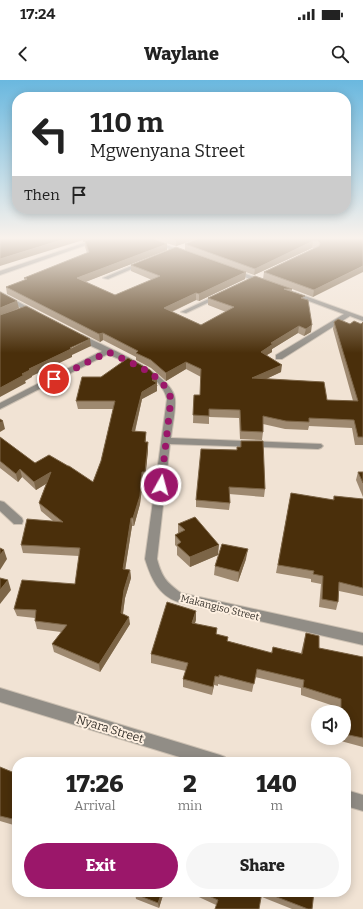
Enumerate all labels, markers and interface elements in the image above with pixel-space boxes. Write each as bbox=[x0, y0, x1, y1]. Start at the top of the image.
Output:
text: 17:24 bbox=[20, 5, 55, 23]
icon: back bbox=[12, 43, 34, 65]
text: Waylane bbox=[144, 43, 219, 65]
icon: search bbox=[329, 43, 351, 65]
text: 110 m bbox=[90, 106, 164, 139]
icon: left bbox=[24, 108, 76, 160]
text: Mgwenyana Street bbox=[90, 140, 245, 162]
icon: arrive bbox=[68, 184, 90, 206]
text: Then bbox=[24, 186, 60, 204]
pin bbox=[37, 362, 71, 396]
icon: arrive bbox=[43, 368, 65, 390]
position arrow bbox=[140, 464, 182, 506]
street label: Makangiso Street bbox=[179, 592, 261, 624]
map controls bbox=[311, 705, 351, 745]
button: sound bbox=[311, 705, 351, 745]
street label: Nyara Street bbox=[75, 712, 146, 746]
text: 17:26 bbox=[66, 770, 124, 798]
text: 2 bbox=[183, 770, 197, 798]
text: 140 bbox=[256, 770, 297, 798]
text: Arrival bbox=[74, 798, 115, 813]
text: min bbox=[178, 798, 202, 813]
text: m bbox=[270, 798, 283, 813]
button: Exit bbox=[24, 843, 178, 889]
button: Share bbox=[186, 843, 339, 889]

